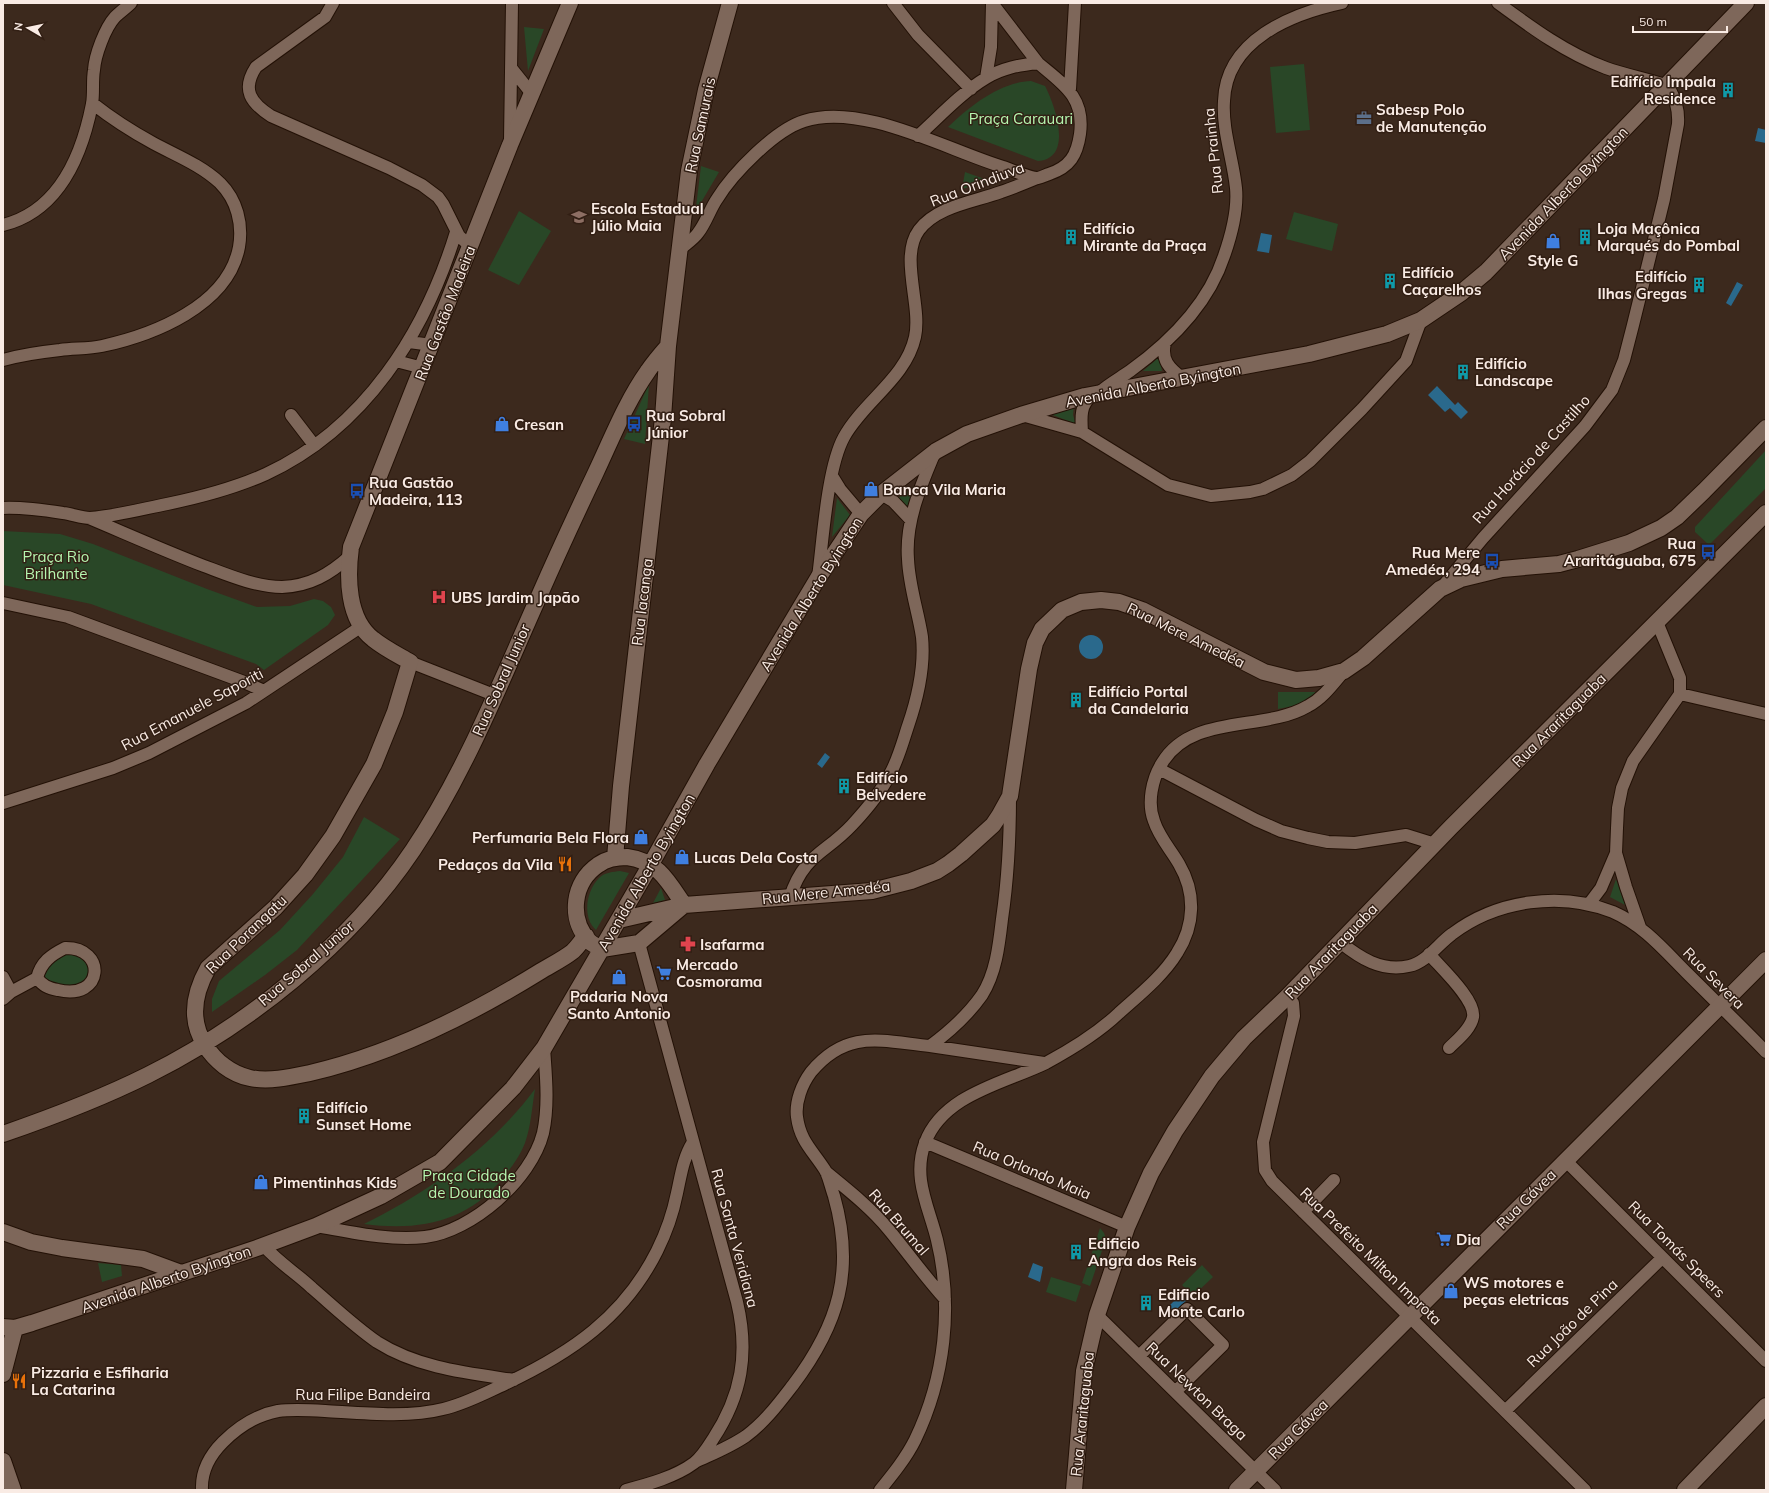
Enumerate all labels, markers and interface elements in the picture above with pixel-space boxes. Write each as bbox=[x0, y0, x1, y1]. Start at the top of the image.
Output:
north arrow bbox=[8, 8, 48, 48]
scale bar bbox=[1633, 8, 1727, 34]
text: 50 m bbox=[1639, 14, 1667, 29]
text: N bbox=[11, 21, 26, 32]
place label: Edifício Impala Residence bbox=[1610, 72, 1716, 108]
street label: Rua Samurais bbox=[681, 75, 719, 175]
building icon: Edifício Impala Residence bbox=[1719, 81, 1737, 99]
place label: Sabesp Polo de Manutenção bbox=[1376, 100, 1487, 136]
street label: Rua Prainha bbox=[1199, 107, 1227, 195]
park label: Praça Carauari bbox=[969, 109, 1073, 128]
office icon: Sabesp Polo de Manutenção bbox=[1355, 109, 1373, 127]
street label: Avenida Alberto Byington bbox=[1494, 122, 1632, 264]
street label: Rua Orindiuva bbox=[927, 157, 1027, 211]
place label: Escola Estadual Júlio Maia bbox=[591, 199, 704, 235]
school or university icon: Escola Estadual Júlio Maia bbox=[570, 208, 588, 226]
place label: Edifício Mirante da Praça bbox=[1083, 219, 1207, 255]
place label: Loja Maçônica Marqués do Pombal bbox=[1597, 219, 1740, 255]
building icon: Edifício Mirante da Praça bbox=[1062, 228, 1080, 246]
building icon: Loja Maçônica Marqués do Pombal bbox=[1576, 228, 1594, 246]
shop icon: Style G bbox=[1544, 232, 1562, 250]
street label: Rua Gastão Madeira bbox=[411, 243, 479, 383]
place label: Style G bbox=[1528, 251, 1578, 270]
place label: Edifício Caçarelhos bbox=[1402, 263, 1481, 299]
place label: Edifício Ilhas Gregas bbox=[1598, 267, 1687, 303]
building icon: Edifício Caçarelhos bbox=[1381, 272, 1399, 290]
building icon: Edifício Ilhas Gregas bbox=[1690, 276, 1708, 294]
place label: Edifício Landscape bbox=[1475, 354, 1553, 390]
street label: Avenida Alberto Byington bbox=[1064, 359, 1242, 411]
building icon: Edifício Landscape bbox=[1454, 363, 1472, 381]
street label: Rua Horácio de Castilho bbox=[1468, 391, 1594, 527]
place label: Rua Sobral Júnior bbox=[646, 406, 726, 442]
shop icon: Cresan bbox=[493, 415, 511, 433]
place label: Cresan bbox=[514, 415, 564, 434]
bus stop icon: Rua Sobral Júnior bbox=[625, 415, 643, 433]
place label: Rua Gastão Madeira, 113 bbox=[369, 473, 463, 509]
shop icon: Banca Vila Maria bbox=[862, 480, 880, 498]
place label: Banca Vila Maria bbox=[883, 480, 1006, 499]
bus stop icon: Rua Gastão Madeira, 113 bbox=[348, 482, 366, 500]
street label: Avenida Alberto Byington bbox=[756, 513, 866, 675]
place label: Rua Araritáguaba, 675 bbox=[1564, 534, 1696, 570]
place label: Rua Mere Amedéa, 294 bbox=[1385, 543, 1480, 579]
bus stop icon: Rua Araritáguaba, 675 bbox=[1699, 543, 1717, 561]
park label: Praça Rio Brilhante bbox=[23, 547, 89, 583]
bus stop icon: Rua Mere Amedéa, 294 bbox=[1483, 552, 1501, 570]
street label: Rua Iacanga bbox=[627, 557, 657, 647]
hospital icon: UBS Jardim Japão bbox=[430, 588, 448, 606]
place label: UBS Jardim Japão bbox=[451, 588, 580, 607]
street label: Rua Mere Amedéa bbox=[1124, 598, 1248, 672]
street label: Rua Sobral Junior bbox=[468, 621, 534, 739]
street label: Rua Emanuele Saporiti bbox=[118, 664, 266, 754]
street label: Rua Araritaguaba bbox=[1508, 669, 1610, 771]
place label: Edifício Portal da Candelaria bbox=[1088, 682, 1189, 718]
building icon: Edifício Portal da Candelaria bbox=[1067, 691, 1085, 709]
place label: Edifício Belvedere bbox=[856, 768, 926, 804]
building icon: Edifício Belvedere bbox=[835, 777, 853, 795]
street label: Avenida Alberto Byington bbox=[593, 790, 699, 954]
place label: Perfumaria Bela Flora bbox=[472, 828, 629, 847]
shop icon: Perfumaria Bela Flora bbox=[632, 828, 650, 846]
shop icon: Lucas Dela Costa bbox=[673, 848, 691, 866]
place label: Lucas Dela Costa bbox=[694, 848, 818, 867]
place label: Pedaços da Vila bbox=[438, 855, 553, 874]
restaurant icon: Pedaços da Vila bbox=[556, 855, 574, 873]
street label: Rua Mere Amedéa bbox=[761, 876, 891, 908]
street label: Rua Porangatu bbox=[202, 891, 290, 977]
street label: Rua Araritaguaba bbox=[1281, 899, 1381, 1003]
street label: Rua Sobral Junior bbox=[254, 916, 358, 1010]
pharmacy icon: Isafarma bbox=[679, 935, 697, 953]
place label: Isafarma bbox=[700, 935, 765, 954]
street label: Rua Severa bbox=[1679, 943, 1749, 1013]
place label: Mercado Cosmorama bbox=[676, 955, 762, 991]
supermarket icon: Mercado Cosmorama bbox=[655, 964, 673, 982]
shop icon: Padaria Nova Santo Antonio bbox=[610, 968, 628, 986]
place label: Padaria Nova Santo Antonio bbox=[567, 987, 671, 1023]
place label: Edifício Sunset Home bbox=[316, 1098, 411, 1134]
building icon: Edifício Sunset Home bbox=[295, 1107, 313, 1125]
street label: Rua Orlando Maia bbox=[970, 1137, 1094, 1203]
street label: Rua Gávea bbox=[1492, 1165, 1560, 1233]
park label: Praça Cidade de Dourado bbox=[422, 1166, 516, 1202]
street label: Rua Santa Veridiana bbox=[707, 1166, 763, 1310]
shop icon: Pimentinhas Kids bbox=[252, 1173, 270, 1191]
place label: Pimentinhas Kids bbox=[273, 1173, 397, 1192]
street label: Rua Prefeito Milton Improta bbox=[1296, 1183, 1446, 1329]
street label: Rua Brumal bbox=[865, 1185, 933, 1259]
street label: Rua Tomás Speers bbox=[1625, 1197, 1729, 1301]
supermarket icon: Dia bbox=[1435, 1230, 1453, 1248]
place label: Dia bbox=[1456, 1230, 1481, 1249]
place label: Edificio Angra dos Reis bbox=[1088, 1234, 1197, 1270]
street label: Avenida Alberto Byington bbox=[79, 1241, 253, 1317]
building icon: Edificio Angra dos Reis bbox=[1067, 1243, 1085, 1261]
place label: WS motores e peças eletricas bbox=[1463, 1273, 1569, 1309]
street label: Rua João de Pina bbox=[1523, 1275, 1621, 1371]
shop icon: WS motores e peças eletricas bbox=[1442, 1282, 1460, 1300]
place label: Edificio Monte Carlo bbox=[1158, 1285, 1245, 1321]
building icon: Edificio Monte Carlo bbox=[1137, 1294, 1155, 1312]
street label: Rua Newton Braga bbox=[1142, 1338, 1252, 1444]
street label: Rua Araritaguaba bbox=[1066, 1351, 1098, 1477]
place label: Pizzaria e Esfiharia La Catarina bbox=[31, 1363, 169, 1399]
restaurant icon: Pizzaria e Esfiharia La Catarina bbox=[10, 1372, 28, 1390]
street label: Rua Filipe Bandeira bbox=[295, 1385, 431, 1404]
street label: Rua Gávea bbox=[1264, 1395, 1332, 1463]

